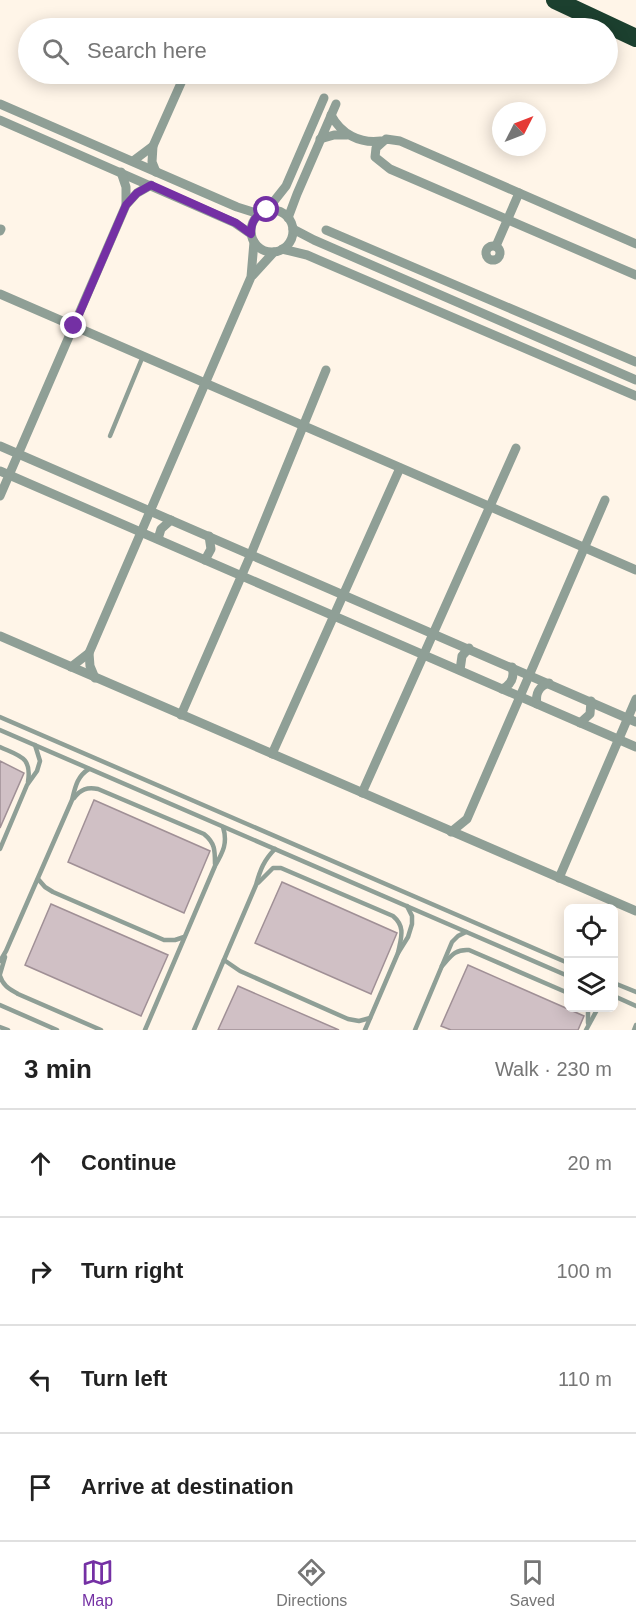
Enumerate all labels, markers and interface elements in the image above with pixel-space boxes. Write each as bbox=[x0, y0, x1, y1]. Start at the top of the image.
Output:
search box bbox=[18, 18, 618, 84]
icon: search bbox=[39, 35, 72, 68]
text: Search here bbox=[87, 38, 207, 63]
north arrow bbox=[492, 102, 546, 156]
route start bbox=[253, 196, 279, 222]
route end bbox=[60, 312, 86, 338]
map controls bbox=[564, 904, 618, 1012]
button: locate bbox=[564, 904, 618, 958]
button: layers bbox=[564, 958, 618, 1012]
text: 3 min bbox=[24, 1054, 92, 1084]
text: Walk · 230 m bbox=[495, 1058, 612, 1080]
icon: ahead bbox=[24, 1147, 57, 1180]
text: Continue bbox=[81, 1150, 176, 1175]
text: 20 m bbox=[568, 1152, 612, 1174]
icon: right bbox=[24, 1255, 57, 1288]
text: Turn right bbox=[81, 1258, 183, 1283]
text: 100 m bbox=[556, 1260, 612, 1282]
icon: left bbox=[24, 1363, 57, 1396]
text: Turn left bbox=[81, 1366, 167, 1391]
text: 110 m bbox=[558, 1368, 612, 1390]
icon: arrive bbox=[24, 1471, 57, 1504]
text: Arrive at destination bbox=[81, 1474, 294, 1499]
tab: Map bbox=[81, 1556, 114, 1610]
tab: Directions bbox=[276, 1556, 347, 1610]
tab: Saved bbox=[510, 1556, 555, 1610]

